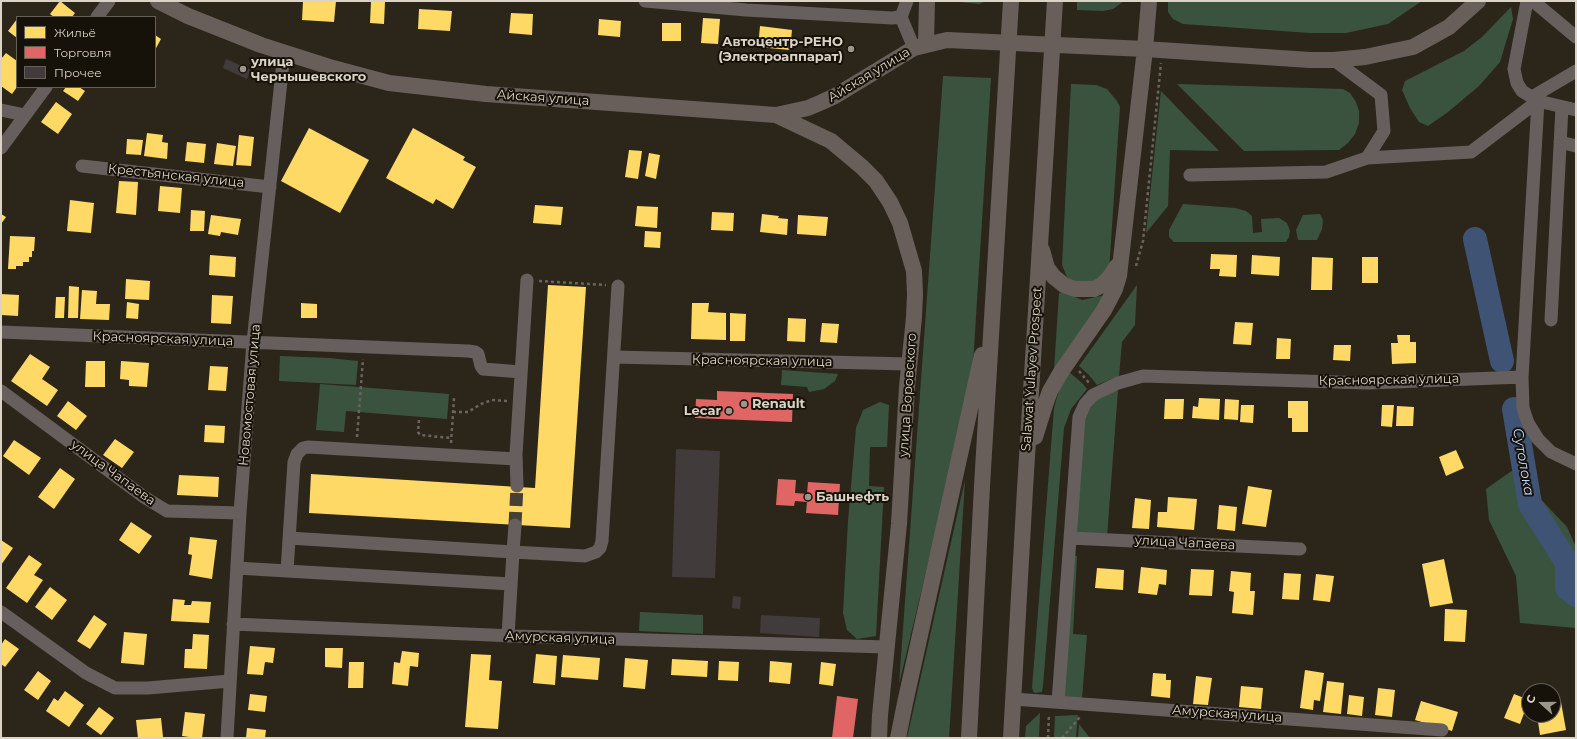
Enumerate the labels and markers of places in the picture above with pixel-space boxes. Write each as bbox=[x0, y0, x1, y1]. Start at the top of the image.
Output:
place label: Автоцентр-РЕНО (Электроаппарат) bbox=[718, 34, 843, 65]
marker: Автоцентр-РЕНО (Электроаппарат) bbox=[846, 44, 856, 54]
place label: улица Чернышевского bbox=[251, 54, 366, 85]
marker: улица Чернышевского bbox=[238, 64, 248, 74]
place label: Renault bbox=[752, 396, 805, 412]
marker: Renault bbox=[739, 399, 749, 409]
place label: Lecar bbox=[684, 403, 721, 419]
marker: Lecar bbox=[724, 406, 734, 416]
place label: Башнефть bbox=[816, 489, 889, 505]
marker: Башнефть bbox=[803, 492, 813, 502]

